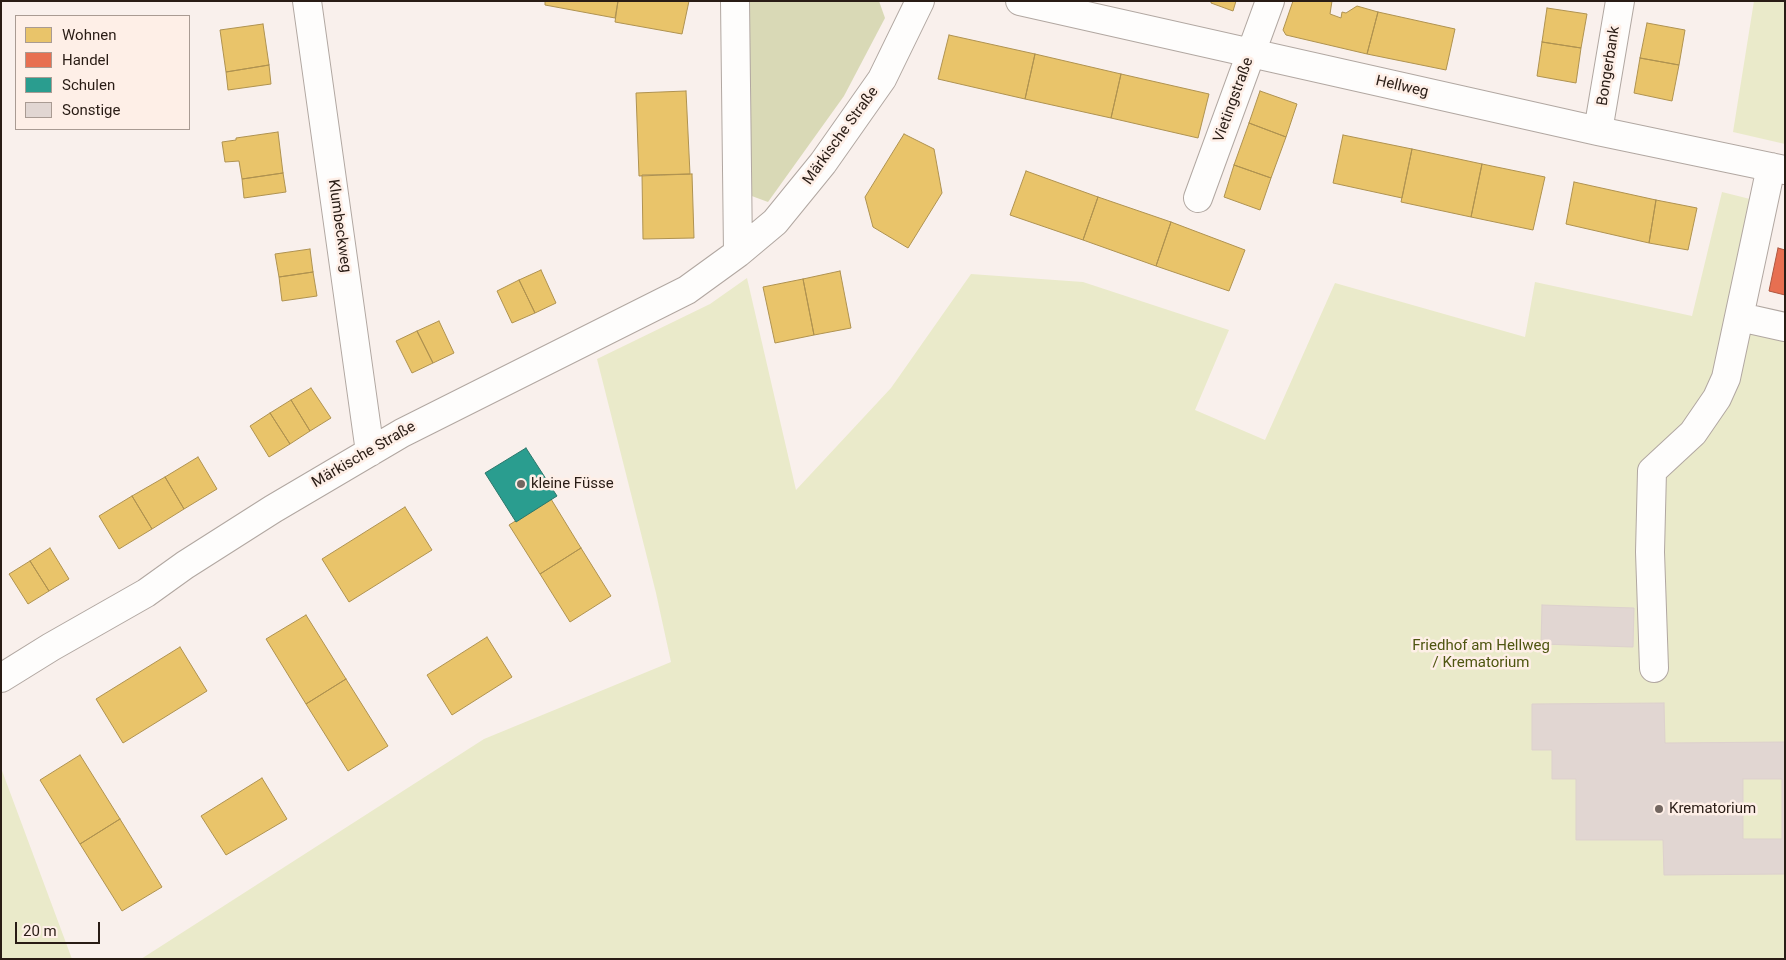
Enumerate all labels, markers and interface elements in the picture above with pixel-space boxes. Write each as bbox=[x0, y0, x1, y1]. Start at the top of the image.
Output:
legend bbox=[15, 15, 190, 130]
street label: Bongerbank bbox=[1594, 25, 1624, 107]
text: Wohnen bbox=[62, 26, 116, 44]
text: Handel bbox=[62, 51, 109, 69]
street label: Vietingstraße bbox=[1210, 55, 1258, 145]
street label: Hellweg bbox=[1374, 72, 1430, 102]
text: Schulen bbox=[62, 76, 115, 94]
street label: Märkische Straße bbox=[799, 83, 883, 189]
text: Sonstige bbox=[62, 101, 120, 119]
street label: Klumbeckweg bbox=[324, 178, 354, 274]
street label: Märkische Straße bbox=[309, 418, 419, 492]
place label: kleine Füsse bbox=[531, 475, 614, 493]
marker: kleine Füsse bbox=[515, 478, 527, 490]
park label: Friedhof am Hellweg / Krematorium bbox=[1412, 637, 1550, 672]
place label: Krematorium bbox=[1669, 800, 1756, 818]
marker: Krematorium bbox=[1653, 803, 1665, 815]
scale bar bbox=[18, 912, 102, 944]
text: 20 m bbox=[23, 922, 57, 940]

